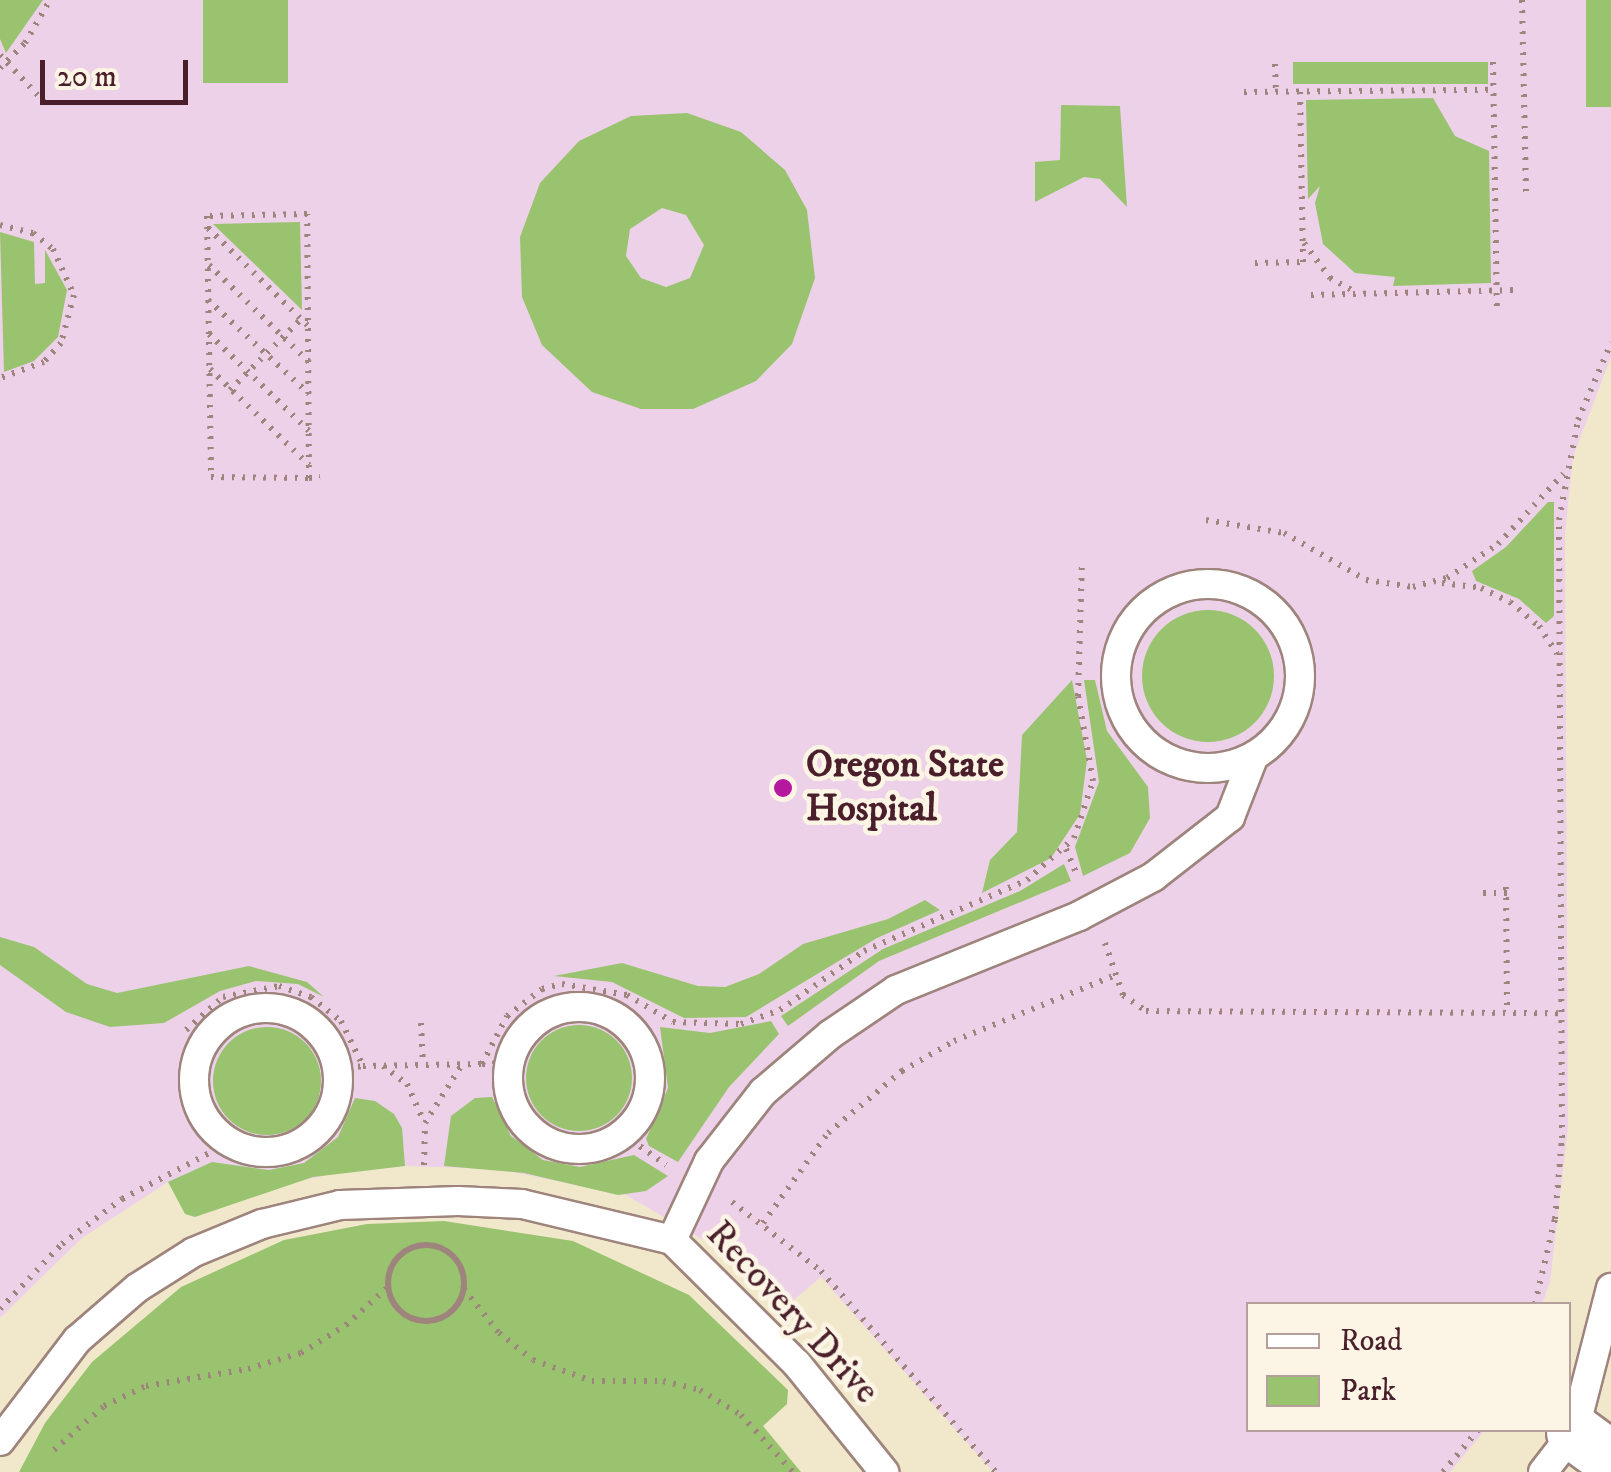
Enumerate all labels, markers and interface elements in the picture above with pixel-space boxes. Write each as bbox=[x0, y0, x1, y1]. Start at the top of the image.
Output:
scale bar bbox=[45, 40, 192, 102]
text: 20 m bbox=[57, 59, 117, 96]
place label: Oregon State Hospital bbox=[806, 743, 1004, 832]
marker: Oregon State Hospital bbox=[770, 775, 796, 801]
street label: Recovery Drive bbox=[696, 1212, 888, 1414]
legend bbox=[1246, 1302, 1571, 1432]
text: Road bbox=[1340, 1323, 1402, 1360]
text: Park bbox=[1340, 1373, 1396, 1410]

